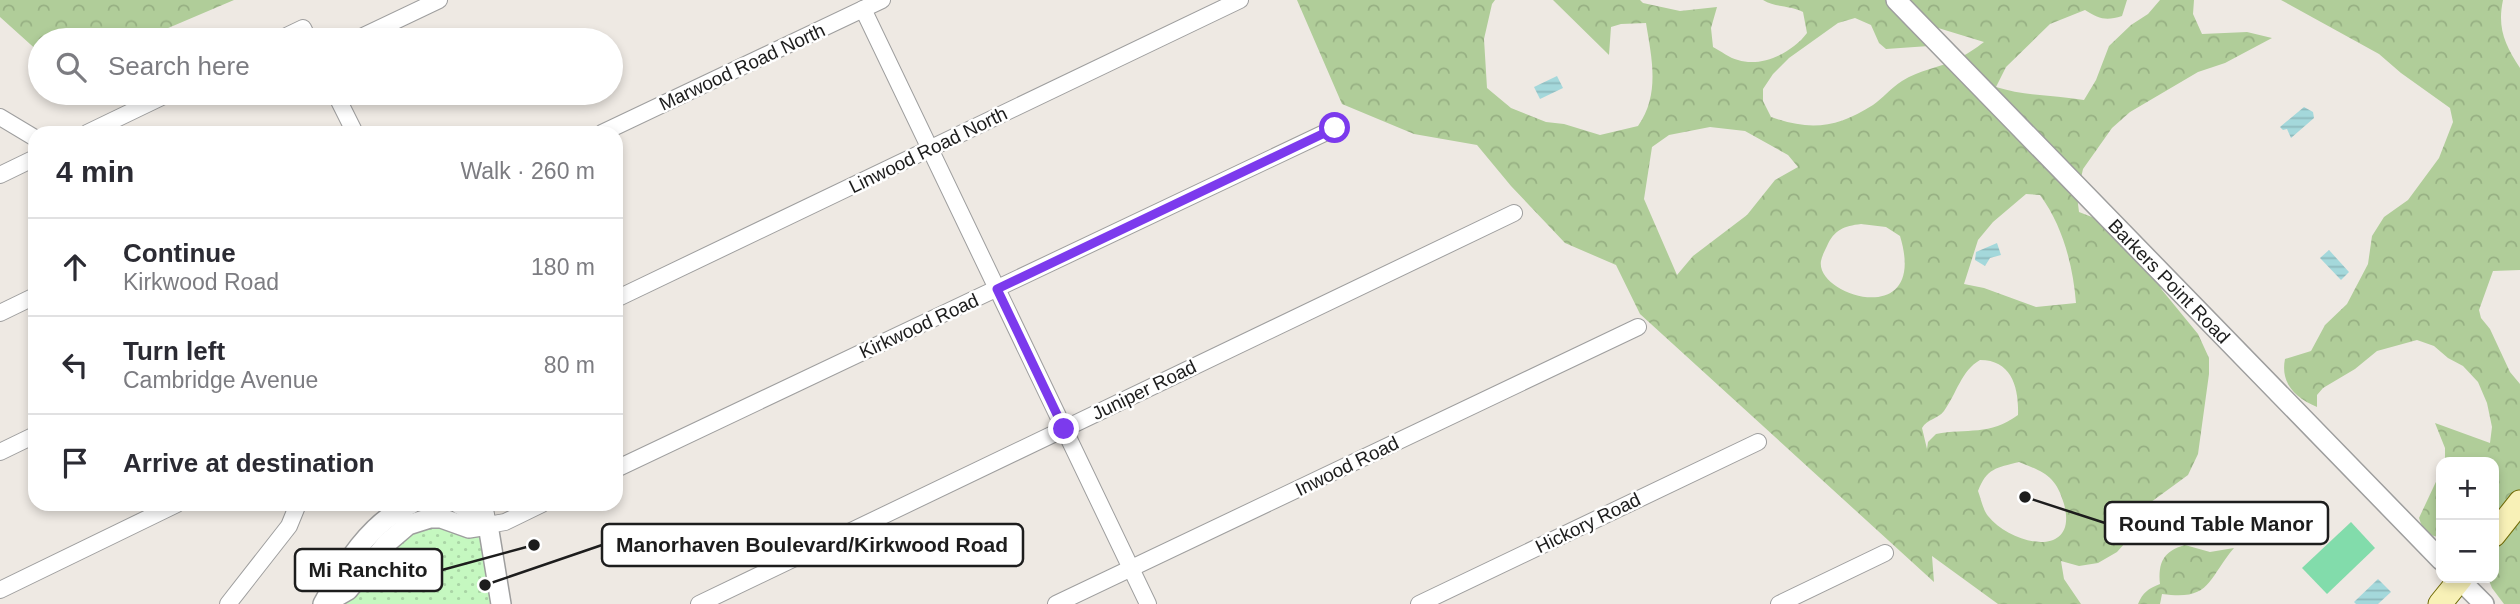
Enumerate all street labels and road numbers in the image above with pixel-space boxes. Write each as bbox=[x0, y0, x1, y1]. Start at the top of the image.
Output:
street label: Marwood Road North bbox=[656, 19, 828, 115]
street label: Linwood Road North bbox=[846, 103, 1010, 197]
street label: Barkers Point Road bbox=[2104, 215, 2234, 347]
street label: Kirkwood Road bbox=[856, 289, 982, 363]
street label: Juniper Road bbox=[1089, 356, 1199, 424]
street label: Inwood Road bbox=[1292, 432, 1402, 500]
street label: Hickory Road bbox=[1532, 489, 1644, 557]

